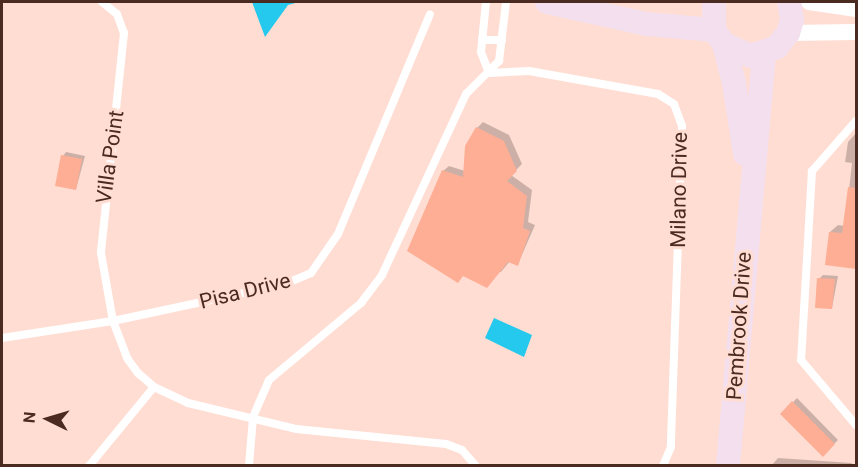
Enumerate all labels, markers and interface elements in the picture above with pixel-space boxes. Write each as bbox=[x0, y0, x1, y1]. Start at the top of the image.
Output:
street label: Villa Point bbox=[91, 109, 129, 205]
street label: Milano Drive bbox=[665, 132, 693, 248]
street label: Pembrook Drive bbox=[721, 251, 757, 401]
street label: Pisa Drive bbox=[197, 268, 293, 314]
north arrow bbox=[18, 389, 78, 449]
text: N bbox=[20, 411, 40, 424]

